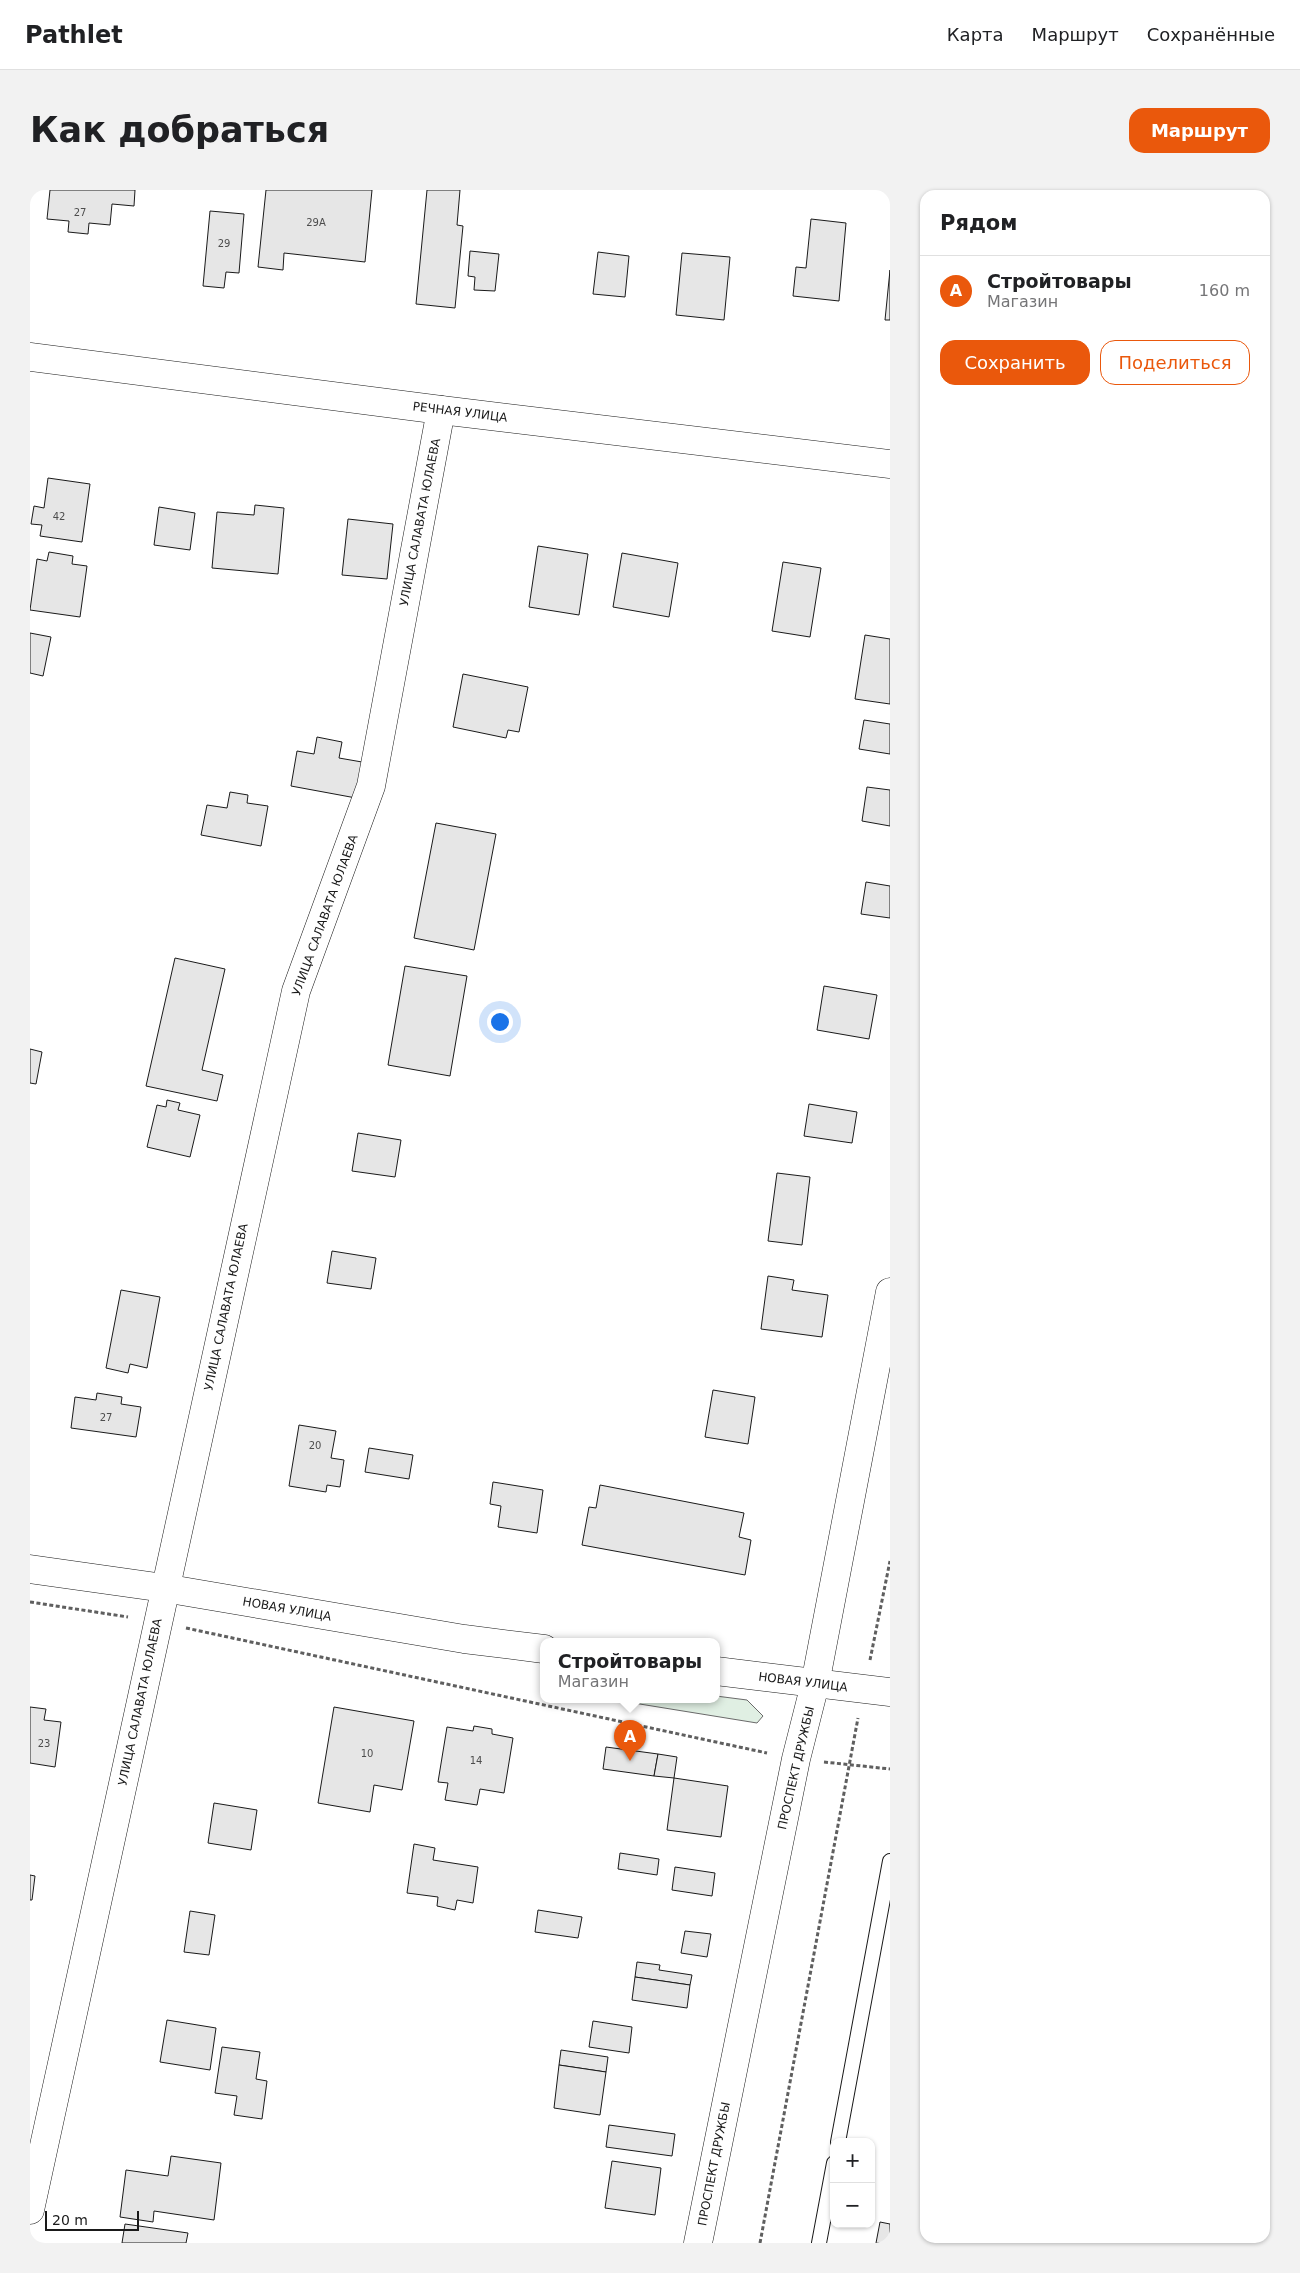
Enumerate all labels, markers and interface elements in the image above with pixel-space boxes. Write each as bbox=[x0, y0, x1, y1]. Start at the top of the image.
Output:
text: Pathlet bbox=[25, 21, 123, 49]
text: Карта bbox=[947, 24, 1004, 45]
text: Маршрут bbox=[1032, 24, 1119, 45]
text: Сохранённые bbox=[1147, 24, 1275, 45]
button: Маршрут bbox=[1129, 108, 1270, 153]
text: Как добраться bbox=[30, 110, 329, 150]
house number: 27 bbox=[74, 207, 86, 218]
text: Рядом bbox=[940, 211, 1017, 235]
house number: 29А bbox=[306, 217, 326, 228]
house number: 29 bbox=[218, 238, 230, 249]
text: Стройтовары bbox=[987, 270, 1132, 292]
text: A bbox=[950, 281, 962, 300]
text: 160 m bbox=[1199, 281, 1250, 300]
text: Магазин bbox=[987, 292, 1058, 311]
button: Сохранить bbox=[940, 340, 1090, 385]
button: Поделиться bbox=[1100, 340, 1250, 385]
street label: РЕЧНАЯ УЛИЦА bbox=[412, 399, 509, 425]
street label: УЛИЦА САЛАВАТА ЮЛАЕВА bbox=[397, 436, 443, 607]
house number: 42 bbox=[53, 511, 65, 522]
street label: УЛИЦА САЛАВАТА ЮЛАЕВА bbox=[289, 832, 361, 997]
your location bbox=[487, 1009, 513, 1035]
street label: УЛИЦА САЛАВАТА ЮЛАЕВА bbox=[201, 1221, 251, 1392]
house number: 27 bbox=[100, 1412, 112, 1423]
house number: 20 bbox=[309, 1440, 321, 1451]
street label: НОВАЯ УЛИЦА bbox=[242, 1594, 333, 1624]
street label: УЛИЦА САЛАВАТА ЮЛАЕВА bbox=[115, 1616, 165, 1787]
popup bbox=[540, 1638, 720, 1703]
text: Стройтовары bbox=[558, 1650, 702, 1672]
street label: НОВАЯ УЛИЦА bbox=[758, 1670, 849, 1695]
text: Магазин bbox=[558, 1672, 629, 1691]
street label: ПРОСПЕКТ ДРУЖБЫ bbox=[775, 1705, 817, 1831]
pin: A bbox=[614, 1720, 646, 1761]
house number: 23 bbox=[38, 1738, 50, 1749]
house number: 10 bbox=[361, 1748, 373, 1759]
house number: 14 bbox=[470, 1755, 482, 1766]
street label: ПРОСПЕКТ ДРУЖБЫ bbox=[695, 2101, 733, 2227]
map controls bbox=[830, 2138, 875, 2228]
button: + bbox=[830, 2138, 875, 2183]
button: − bbox=[830, 2183, 875, 2228]
scale bar bbox=[45, 2208, 139, 2231]
text: 20 m bbox=[52, 2212, 88, 2228]

